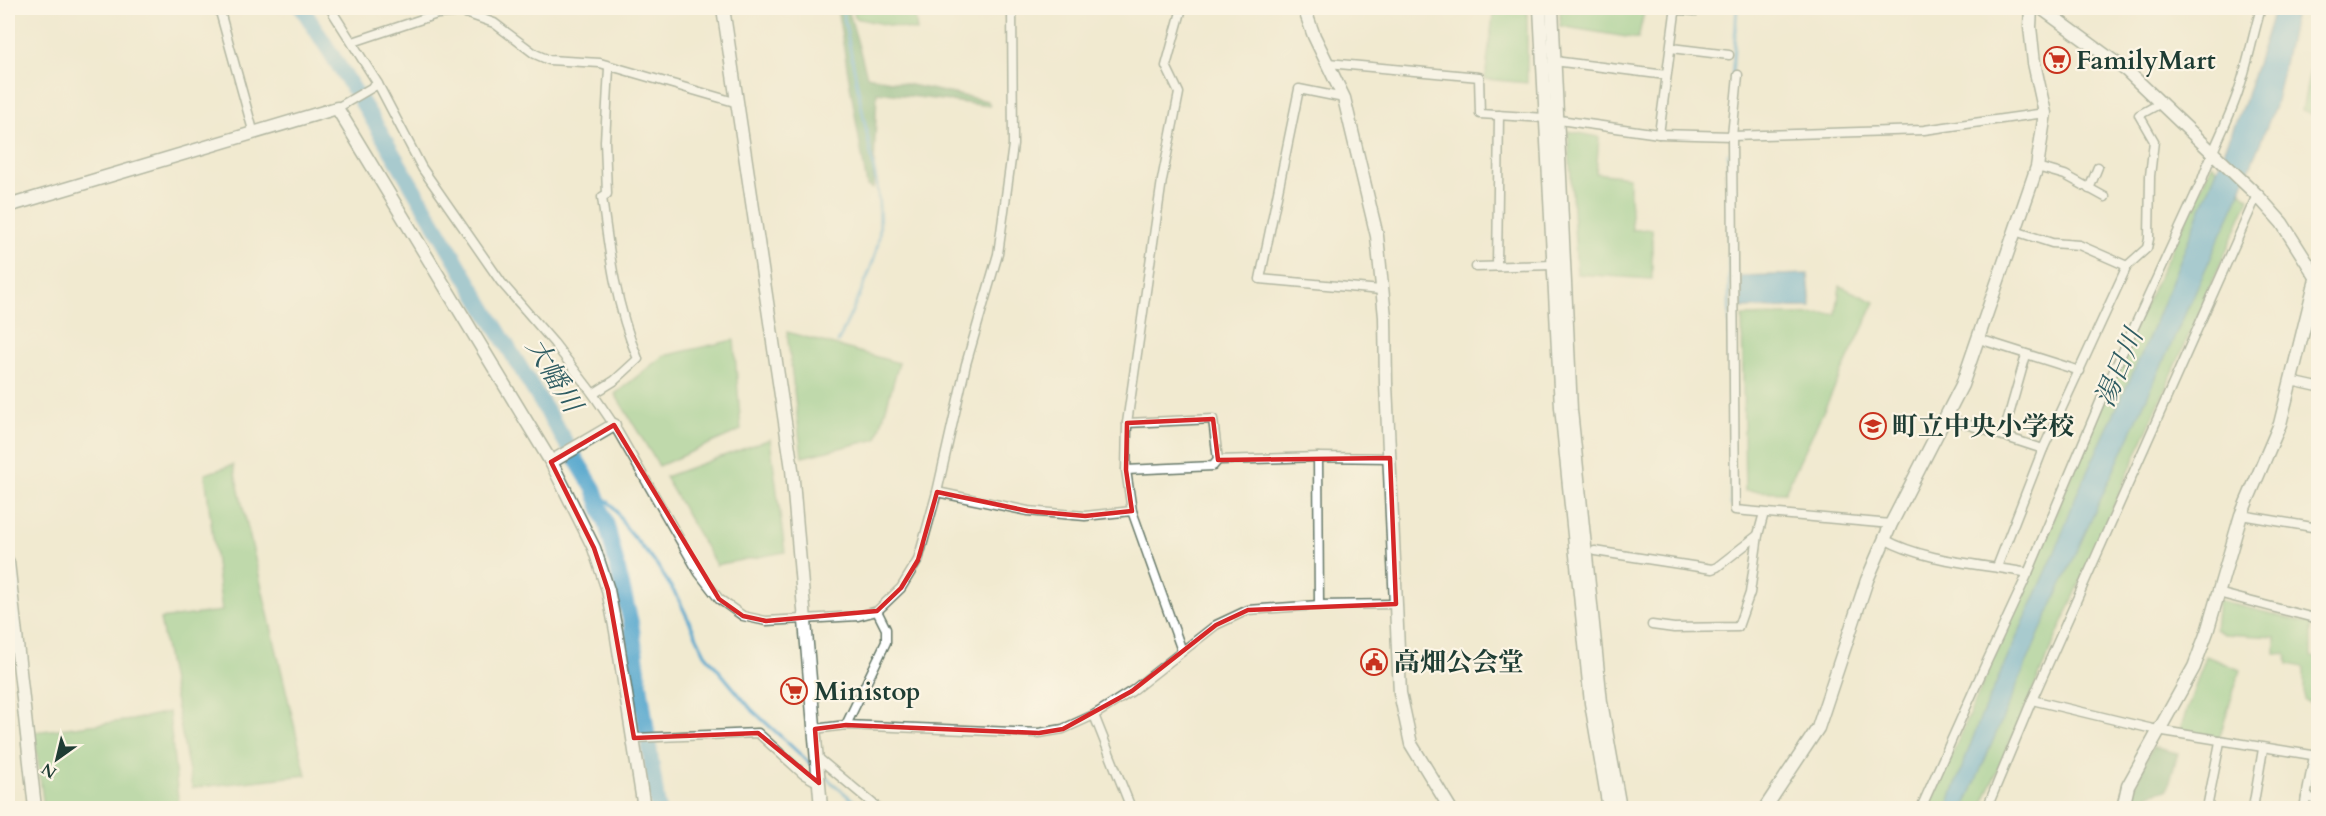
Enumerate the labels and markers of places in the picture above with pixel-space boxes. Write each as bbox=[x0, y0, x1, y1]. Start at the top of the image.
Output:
place label: FamilyMart bbox=[2076, 43, 2216, 78]
supermarket icon: FamilyMart bbox=[2042, 45, 2072, 75]
place label: 町立中央小学校 bbox=[1892, 409, 2074, 444]
school or university icon: 町立中央小学校 bbox=[1858, 411, 1888, 441]
place label: 高畑公会堂 bbox=[1394, 645, 1524, 680]
public building icon: 高畑公会堂 bbox=[1359, 647, 1389, 677]
place label: Ministop bbox=[814, 674, 921, 709]
supermarket icon: Ministop bbox=[779, 676, 809, 706]

